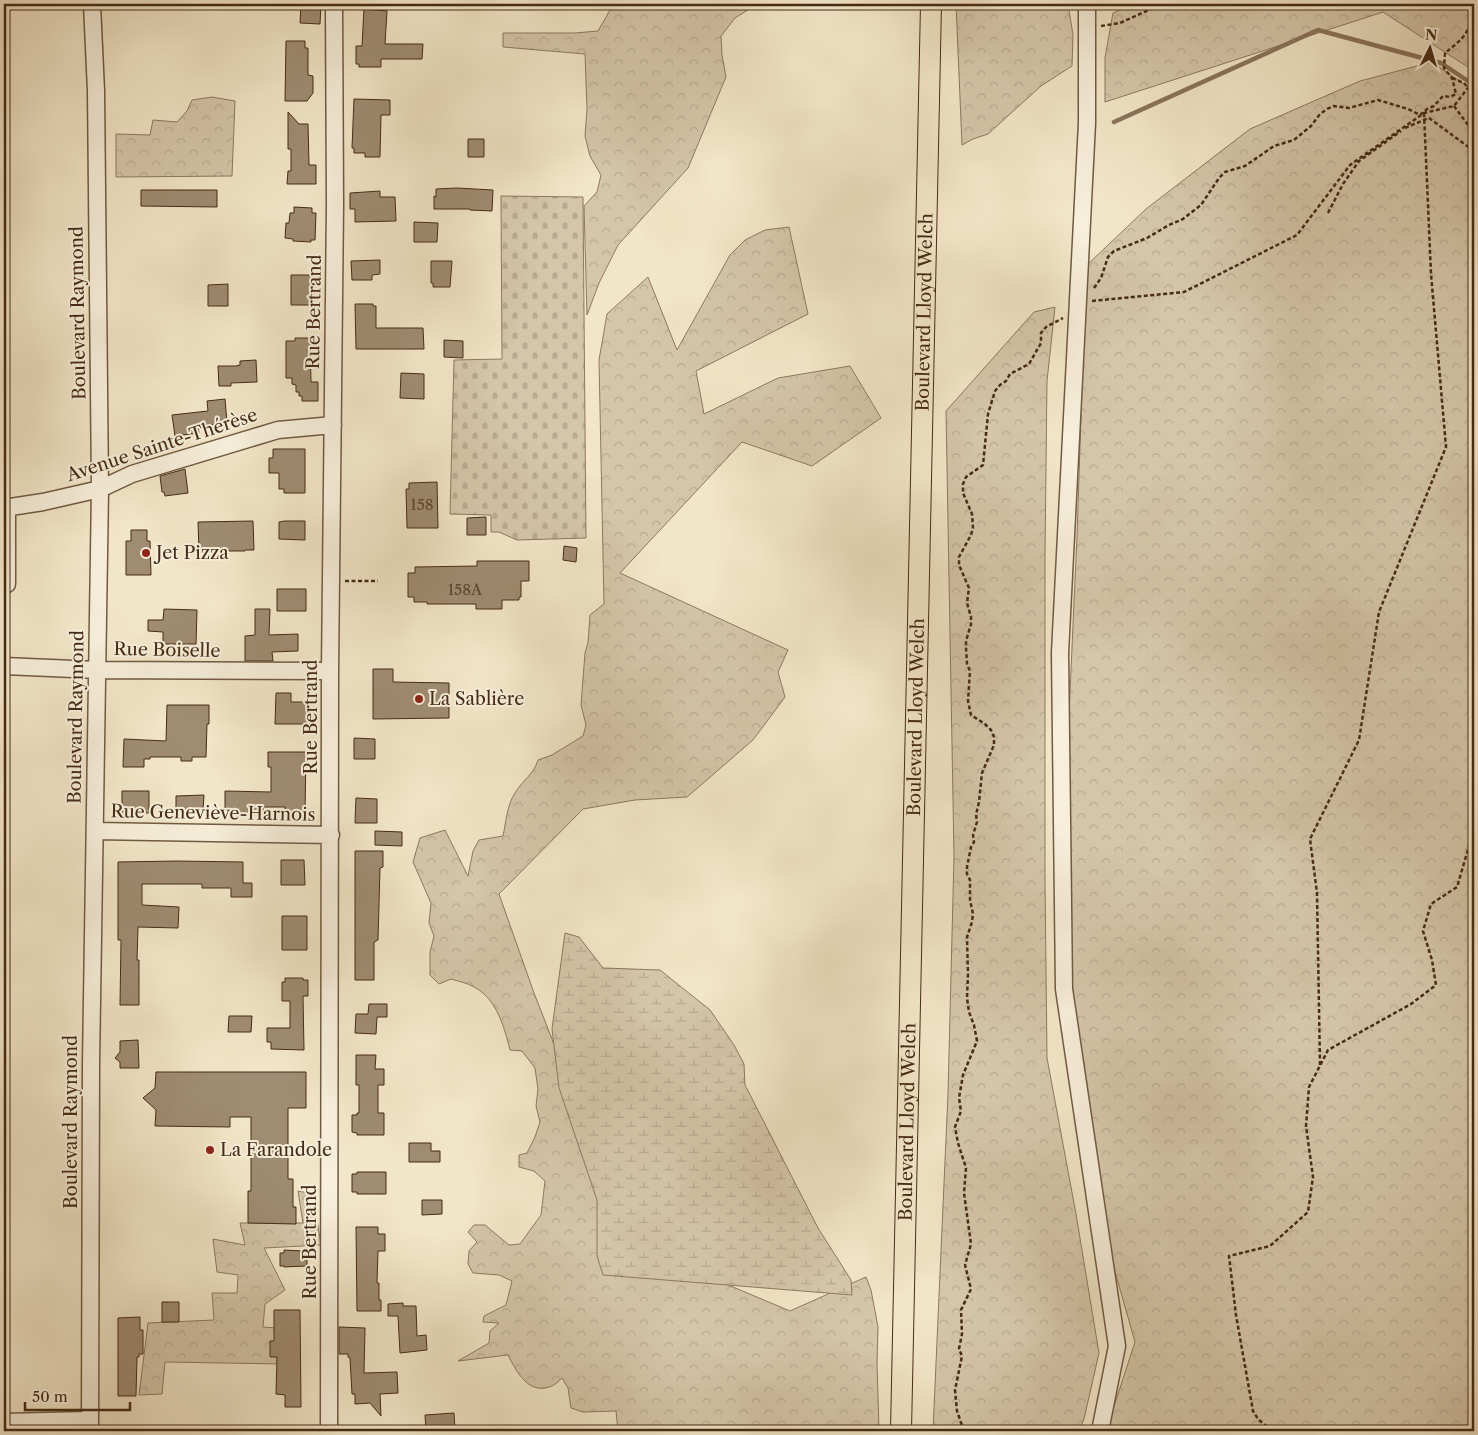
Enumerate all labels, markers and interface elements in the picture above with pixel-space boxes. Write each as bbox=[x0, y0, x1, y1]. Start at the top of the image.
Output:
north arrow bbox=[1406, 22, 1456, 72]
text: N bbox=[1424, 26, 1438, 45]
street label: Boulevard Lloyd Welch bbox=[911, 213, 938, 412]
street label: Boulevard Raymond bbox=[65, 226, 91, 400]
street label: Rue Bertrand bbox=[302, 254, 326, 370]
street label: Avenue Sainte-Thérèse bbox=[63, 404, 260, 487]
house number: 158 bbox=[410, 495, 434, 514]
place label: Jet Pizza bbox=[153, 542, 229, 564]
marker: Jet Pizza bbox=[140, 547, 152, 559]
house number: 158A bbox=[448, 580, 483, 599]
street label: Boulevard Lloyd Welch bbox=[903, 618, 929, 817]
street label: Boulevard Raymond bbox=[63, 630, 89, 804]
street label: Rue Boiselle bbox=[113, 638, 221, 662]
street label: Rue Bertrand bbox=[300, 659, 322, 774]
place label: La Sablière bbox=[429, 688, 524, 710]
marker: La Sablière bbox=[413, 693, 425, 705]
street label: Rue Geneviève-Harnois bbox=[110, 800, 316, 826]
street label: Boulevard Lloyd Welch bbox=[894, 1023, 921, 1221]
street label: Boulevard Raymond bbox=[60, 1035, 82, 1209]
place label: La Farandole bbox=[220, 1139, 332, 1161]
marker: La Farandole bbox=[204, 1144, 216, 1156]
street label: Rue Bertrand bbox=[299, 1184, 321, 1299]
scale bar bbox=[25, 1380, 130, 1412]
text: 50 m bbox=[32, 1387, 68, 1406]

